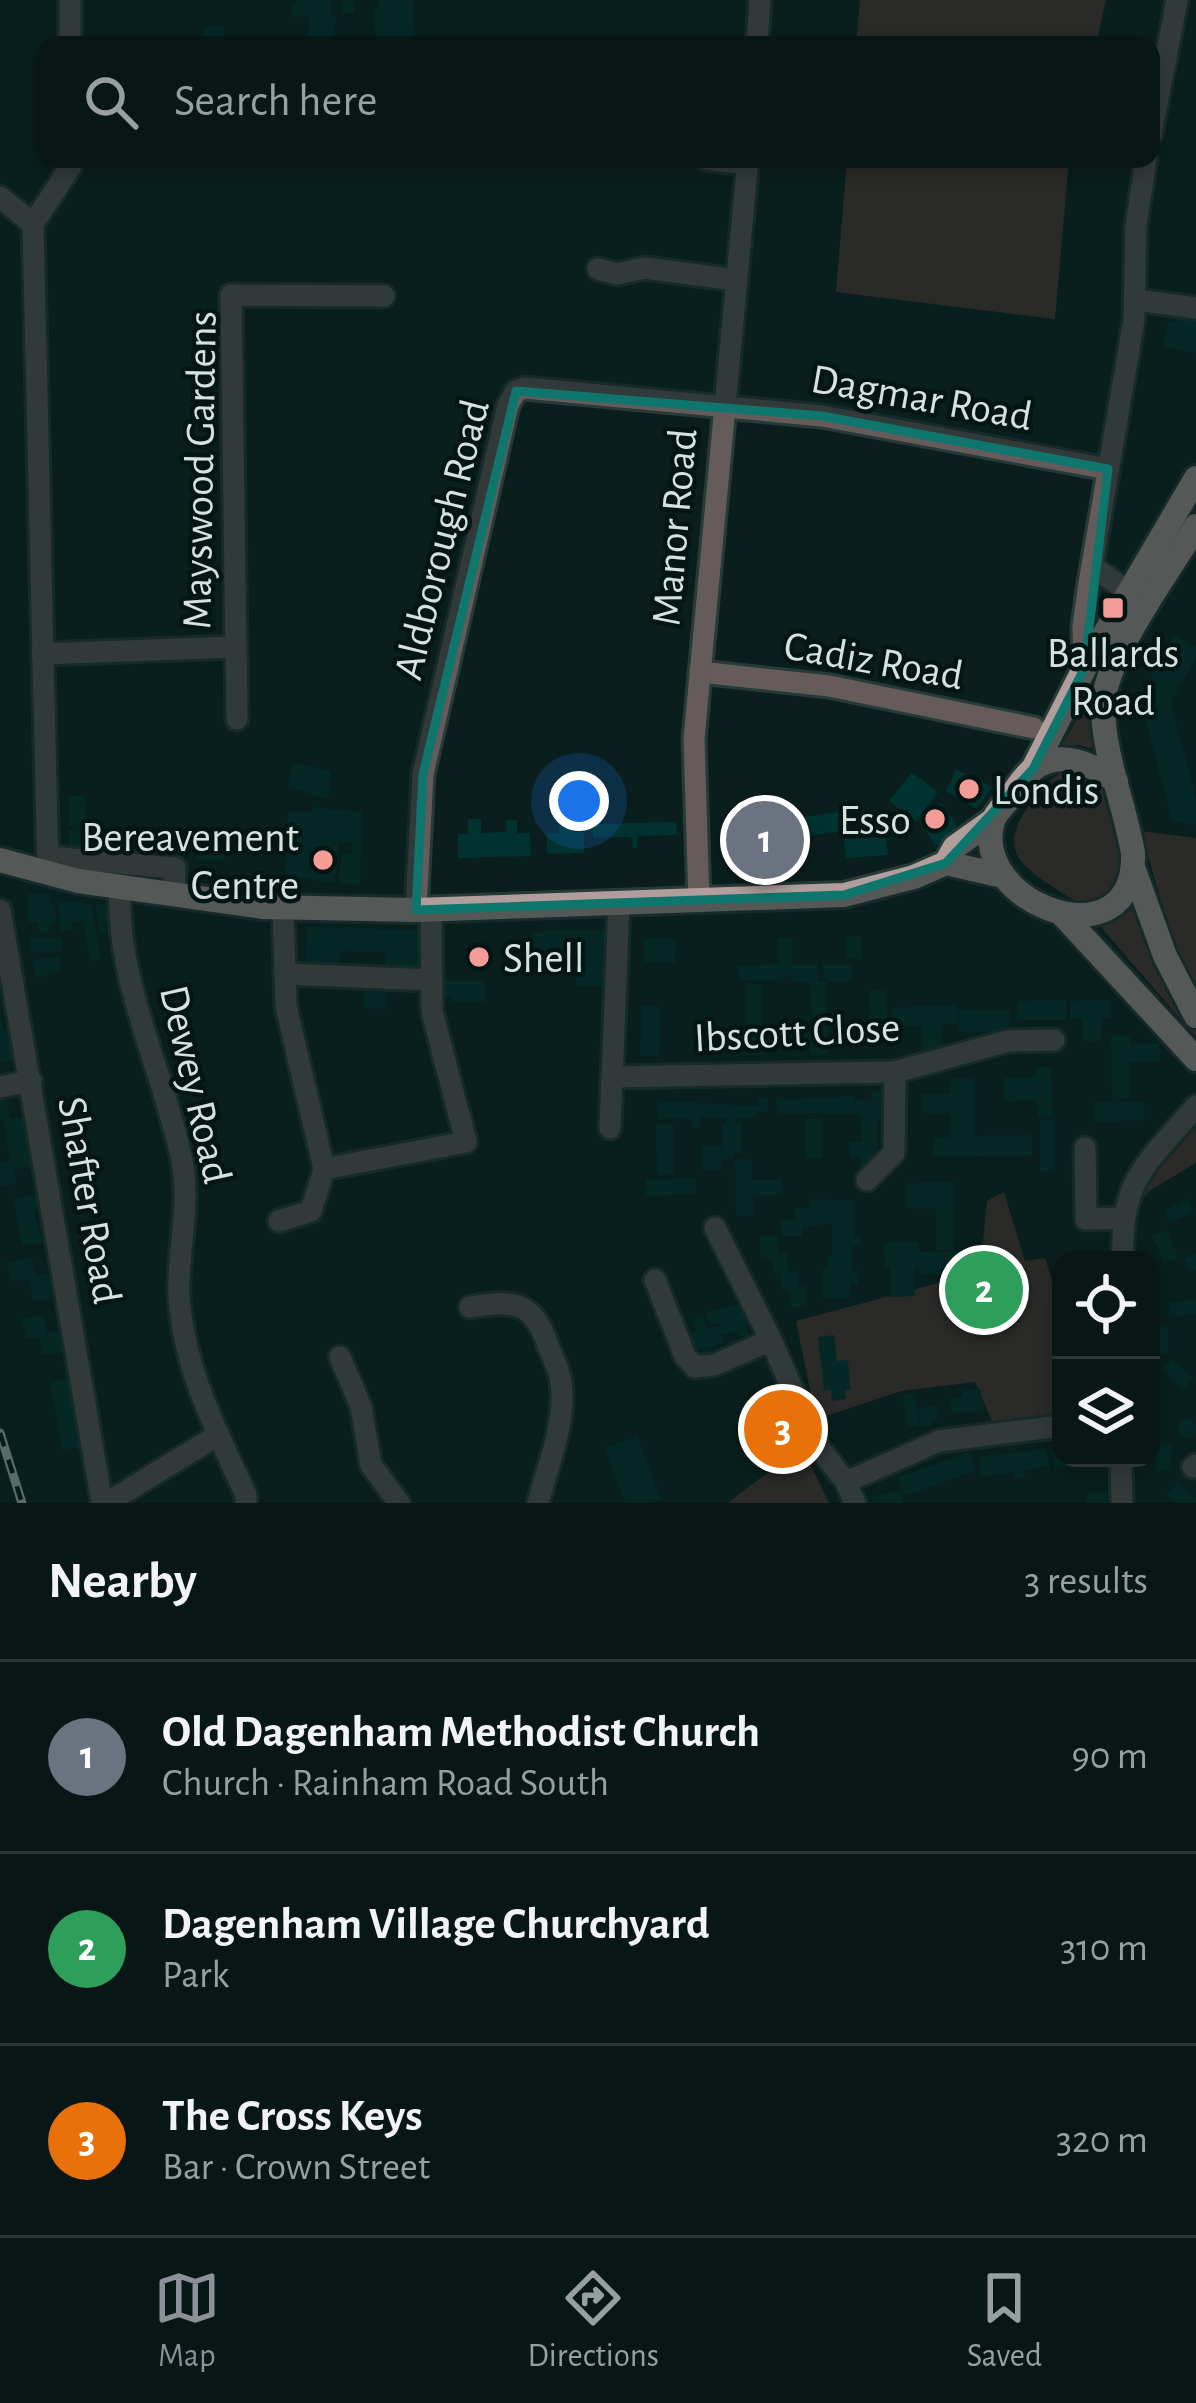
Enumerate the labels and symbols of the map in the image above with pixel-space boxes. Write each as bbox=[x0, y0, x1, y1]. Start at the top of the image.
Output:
street label: Mayswood Gardens bbox=[176, 311, 224, 630]
street label: Dagmar Road bbox=[808, 358, 1035, 438]
street label: Aldborough Road bbox=[387, 395, 497, 684]
street label: Manor Road bbox=[645, 427, 705, 627]
marker: Ballards Road bbox=[1100, 595, 1126, 621]
street label: Cadiz Road bbox=[781, 625, 966, 697]
place label: Ballards Road bbox=[1047, 633, 1179, 723]
place label: Londis bbox=[993, 770, 1099, 812]
your location bbox=[549, 771, 609, 831]
marker: Londis bbox=[956, 776, 982, 802]
pin: 1 bbox=[726, 795, 804, 885]
place label: Esso bbox=[839, 800, 911, 842]
marker: Esso bbox=[922, 806, 948, 832]
place label: Bereavement Centre bbox=[81, 817, 299, 907]
marker: Bereavement Centre bbox=[310, 847, 336, 873]
place label: Shell bbox=[503, 938, 584, 980]
marker: Shell bbox=[466, 944, 492, 970]
street label: Dewey Road bbox=[152, 981, 238, 1188]
street label: Ibscott Close bbox=[693, 1007, 901, 1059]
street label: Shafter Road bbox=[50, 1094, 128, 1307]
pin: 2 bbox=[945, 1245, 1023, 1335]
pin: 3 bbox=[744, 1384, 822, 1474]

